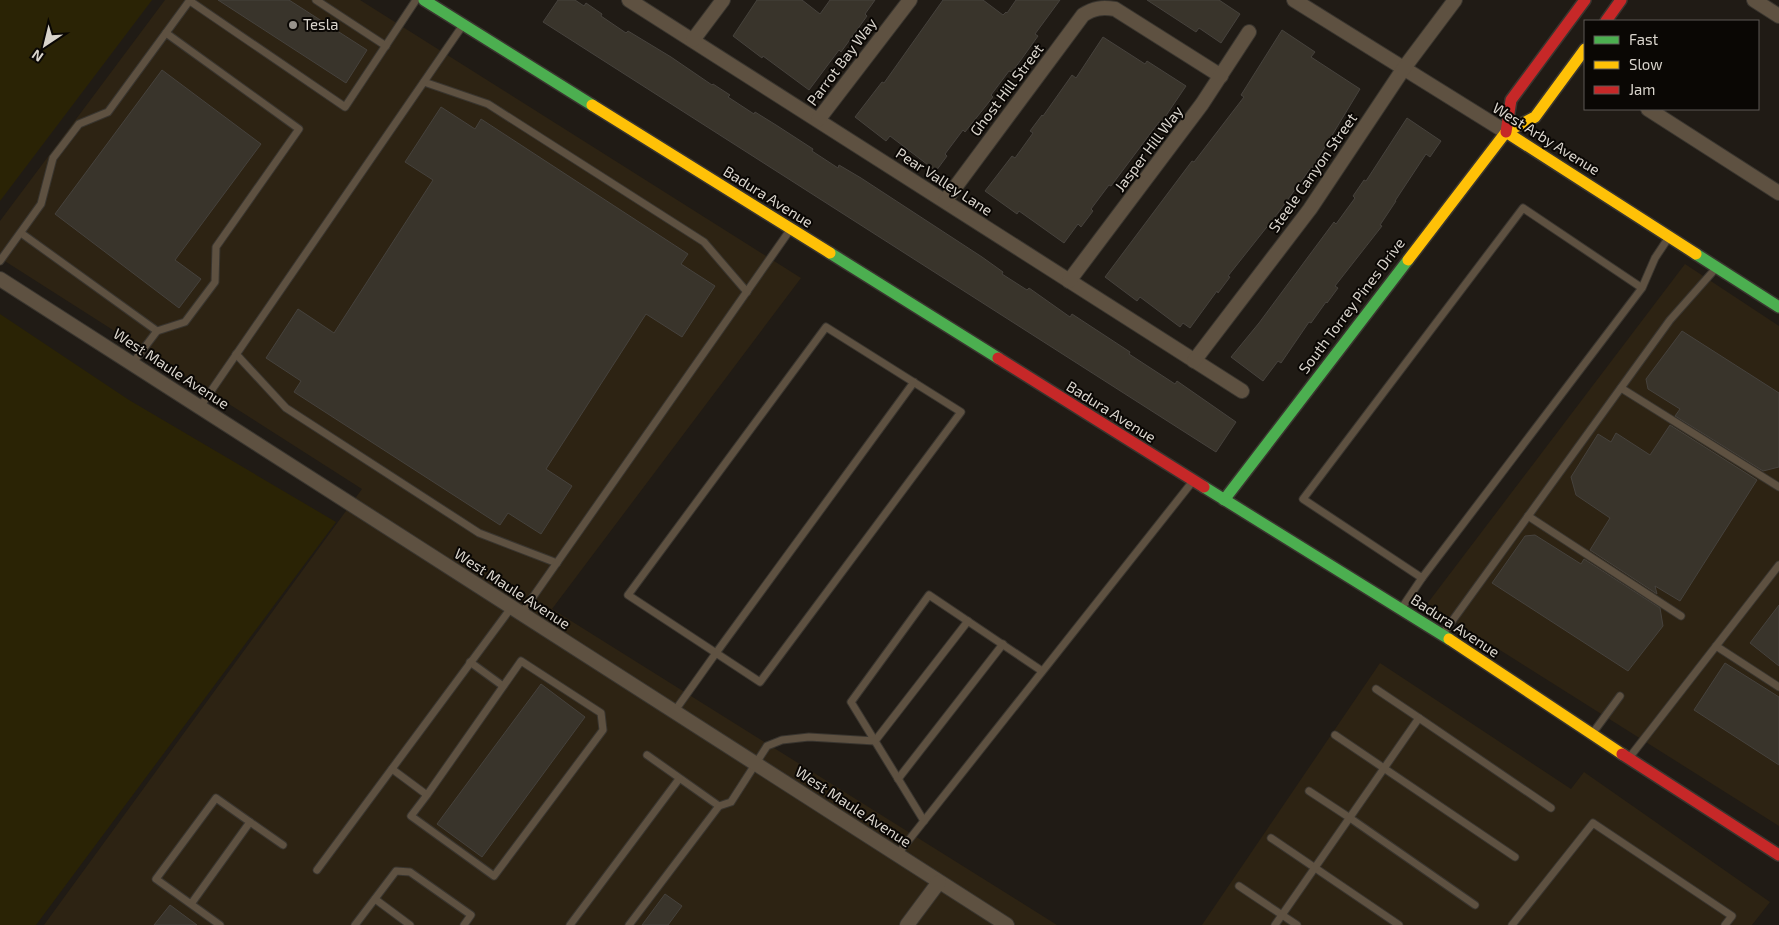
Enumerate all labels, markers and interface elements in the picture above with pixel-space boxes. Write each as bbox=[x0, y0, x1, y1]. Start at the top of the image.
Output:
street label: Parrot Bay Way bbox=[802, 14, 880, 109]
place label: Tesla bbox=[303, 15, 338, 33]
marker: Tesla bbox=[287, 19, 299, 31]
north arrow bbox=[20, 20, 70, 70]
legend bbox=[1584, 20, 1759, 110]
text: Fast bbox=[1629, 30, 1659, 48]
street label: Ghost Hill Street bbox=[966, 40, 1047, 139]
text: N bbox=[28, 46, 46, 66]
text: Slow bbox=[1629, 55, 1663, 73]
text: Jam bbox=[1629, 80, 1655, 98]
street label: West Arby Avenue bbox=[1490, 98, 1603, 178]
street label: Jasper Hill Way bbox=[1110, 102, 1186, 195]
street label: Steele Canyon Street bbox=[1264, 109, 1360, 236]
street label: Pear Valley Lane bbox=[893, 143, 996, 219]
street label: Badura Avenue bbox=[720, 161, 817, 231]
street label: South Torrey Pines Drive bbox=[1294, 234, 1408, 377]
street label: West Maule Avenue bbox=[110, 324, 233, 412]
street label: Badura Avenue bbox=[1063, 376, 1160, 446]
street label: West Maule Avenue bbox=[451, 544, 574, 632]
street label: Badura Avenue bbox=[1408, 590, 1503, 661]
street label: West Maule Avenue bbox=[792, 762, 915, 850]

